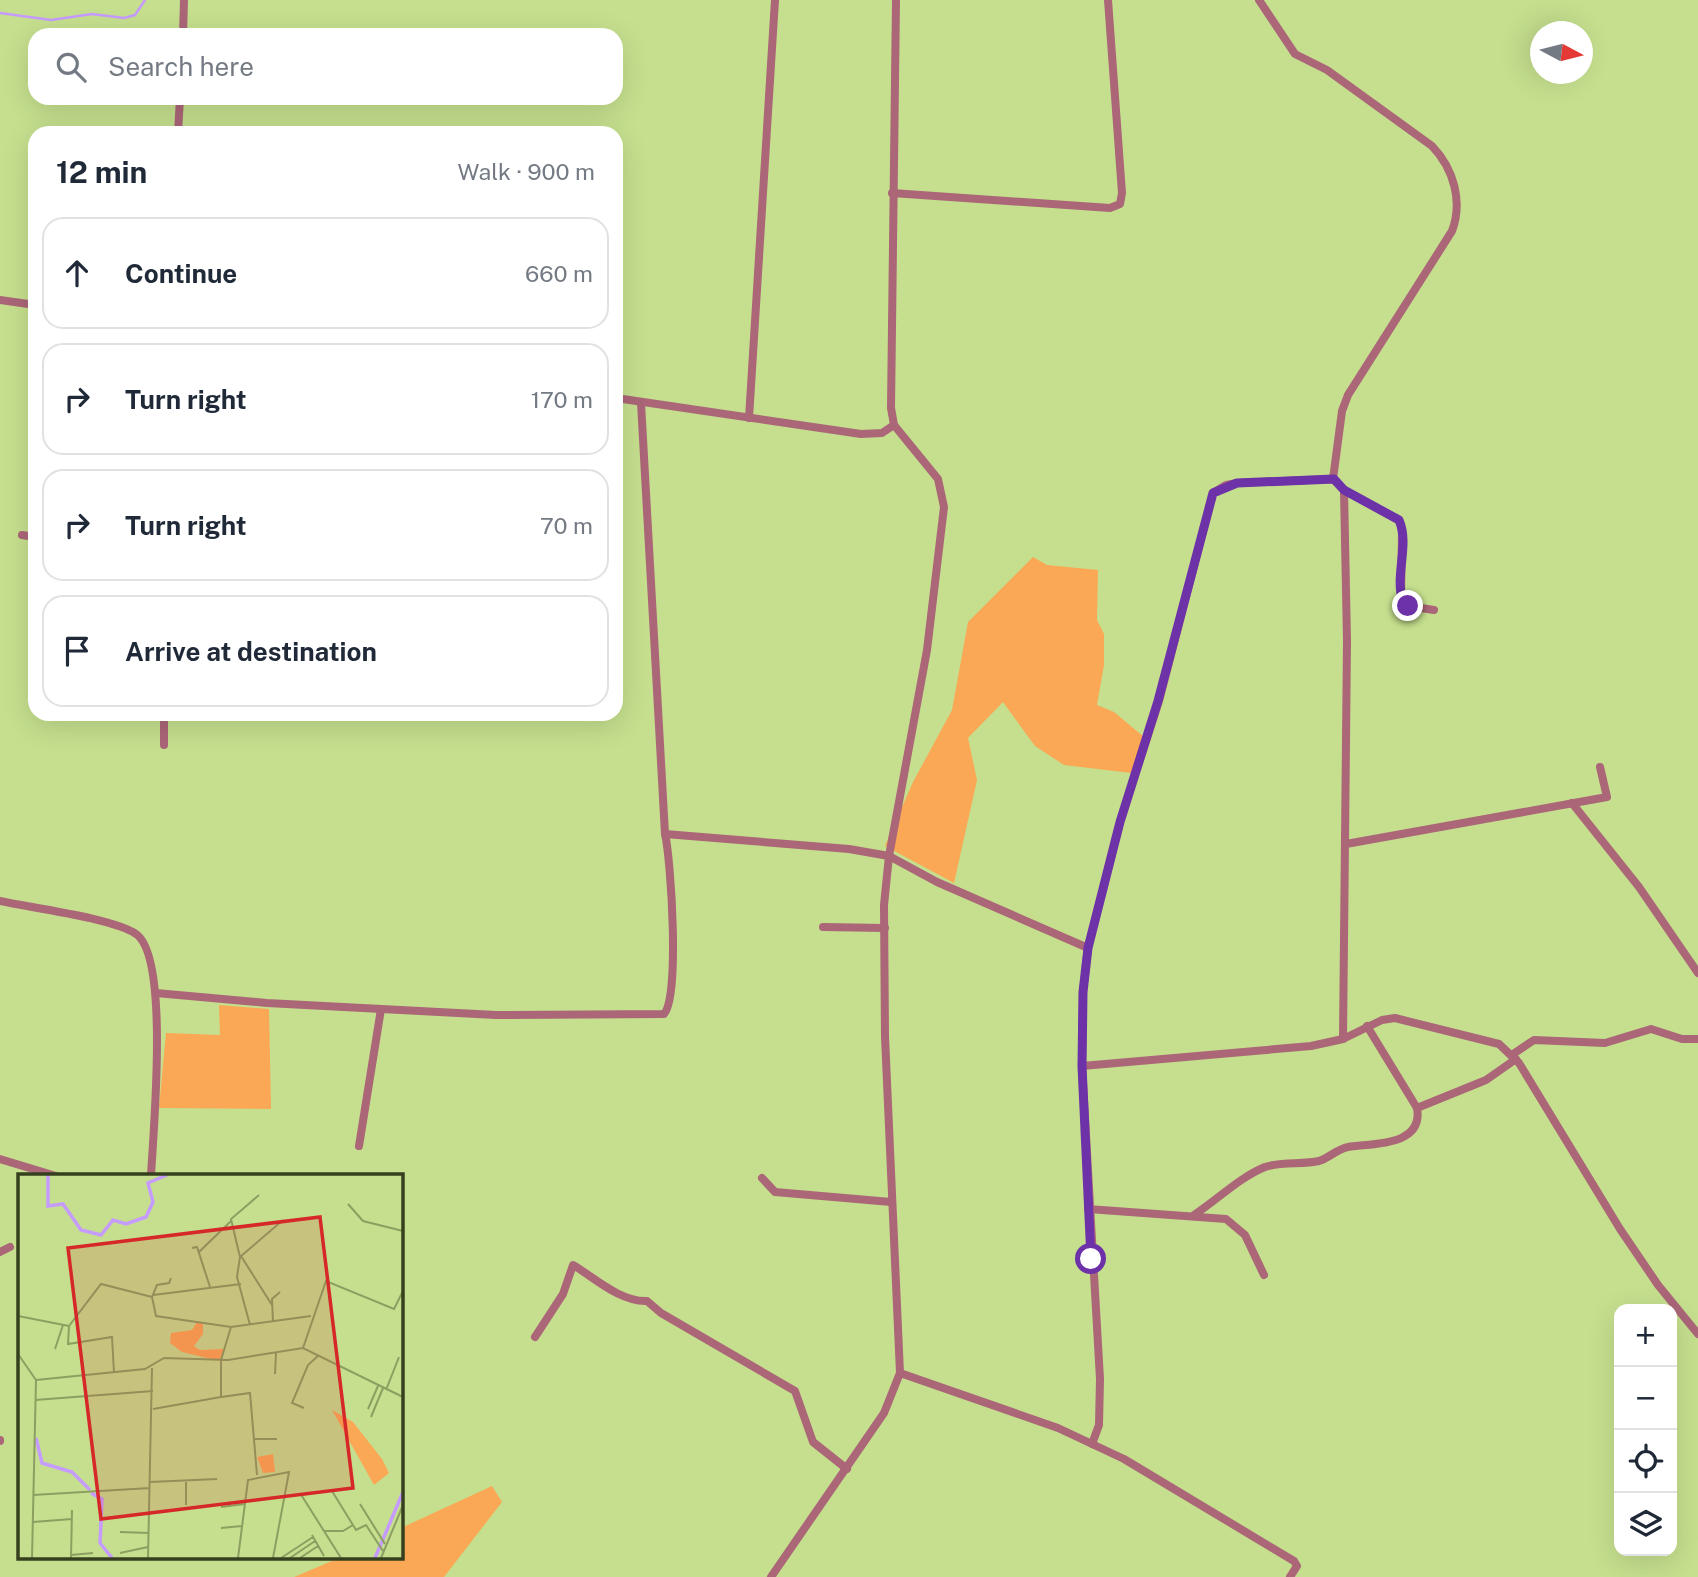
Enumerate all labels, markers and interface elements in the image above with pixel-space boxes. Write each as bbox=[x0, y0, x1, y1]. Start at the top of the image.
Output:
north arrow bbox=[1530, 21, 1593, 84]
search box bbox=[28, 28, 623, 105]
icon: search bbox=[52, 48, 90, 86]
text: Search here bbox=[108, 51, 254, 82]
text: 12 min bbox=[56, 154, 147, 190]
text: Walk · 900 m bbox=[458, 158, 595, 185]
icon: ahead bbox=[58, 254, 96, 292]
text: Continue bbox=[125, 258, 237, 289]
text: 660 m bbox=[525, 260, 593, 287]
icon: right bbox=[58, 380, 96, 418]
text: Turn right bbox=[125, 384, 247, 415]
text: 170 m bbox=[531, 386, 593, 413]
icon: right bbox=[58, 506, 96, 544]
text: Turn right bbox=[125, 510, 247, 541]
text: 70 m bbox=[540, 512, 593, 539]
route end bbox=[1392, 590, 1423, 621]
icon: arrive bbox=[58, 632, 96, 670]
text: Arrive at destination bbox=[125, 636, 377, 667]
inset map bbox=[18, 1174, 402, 1560]
route start bbox=[1075, 1243, 1106, 1274]
map controls bbox=[1614, 1304, 1677, 1556]
button: + bbox=[1614, 1304, 1677, 1367]
button: − bbox=[1614, 1367, 1677, 1430]
button: locate bbox=[1614, 1430, 1677, 1493]
button: layers bbox=[1614, 1493, 1677, 1556]

